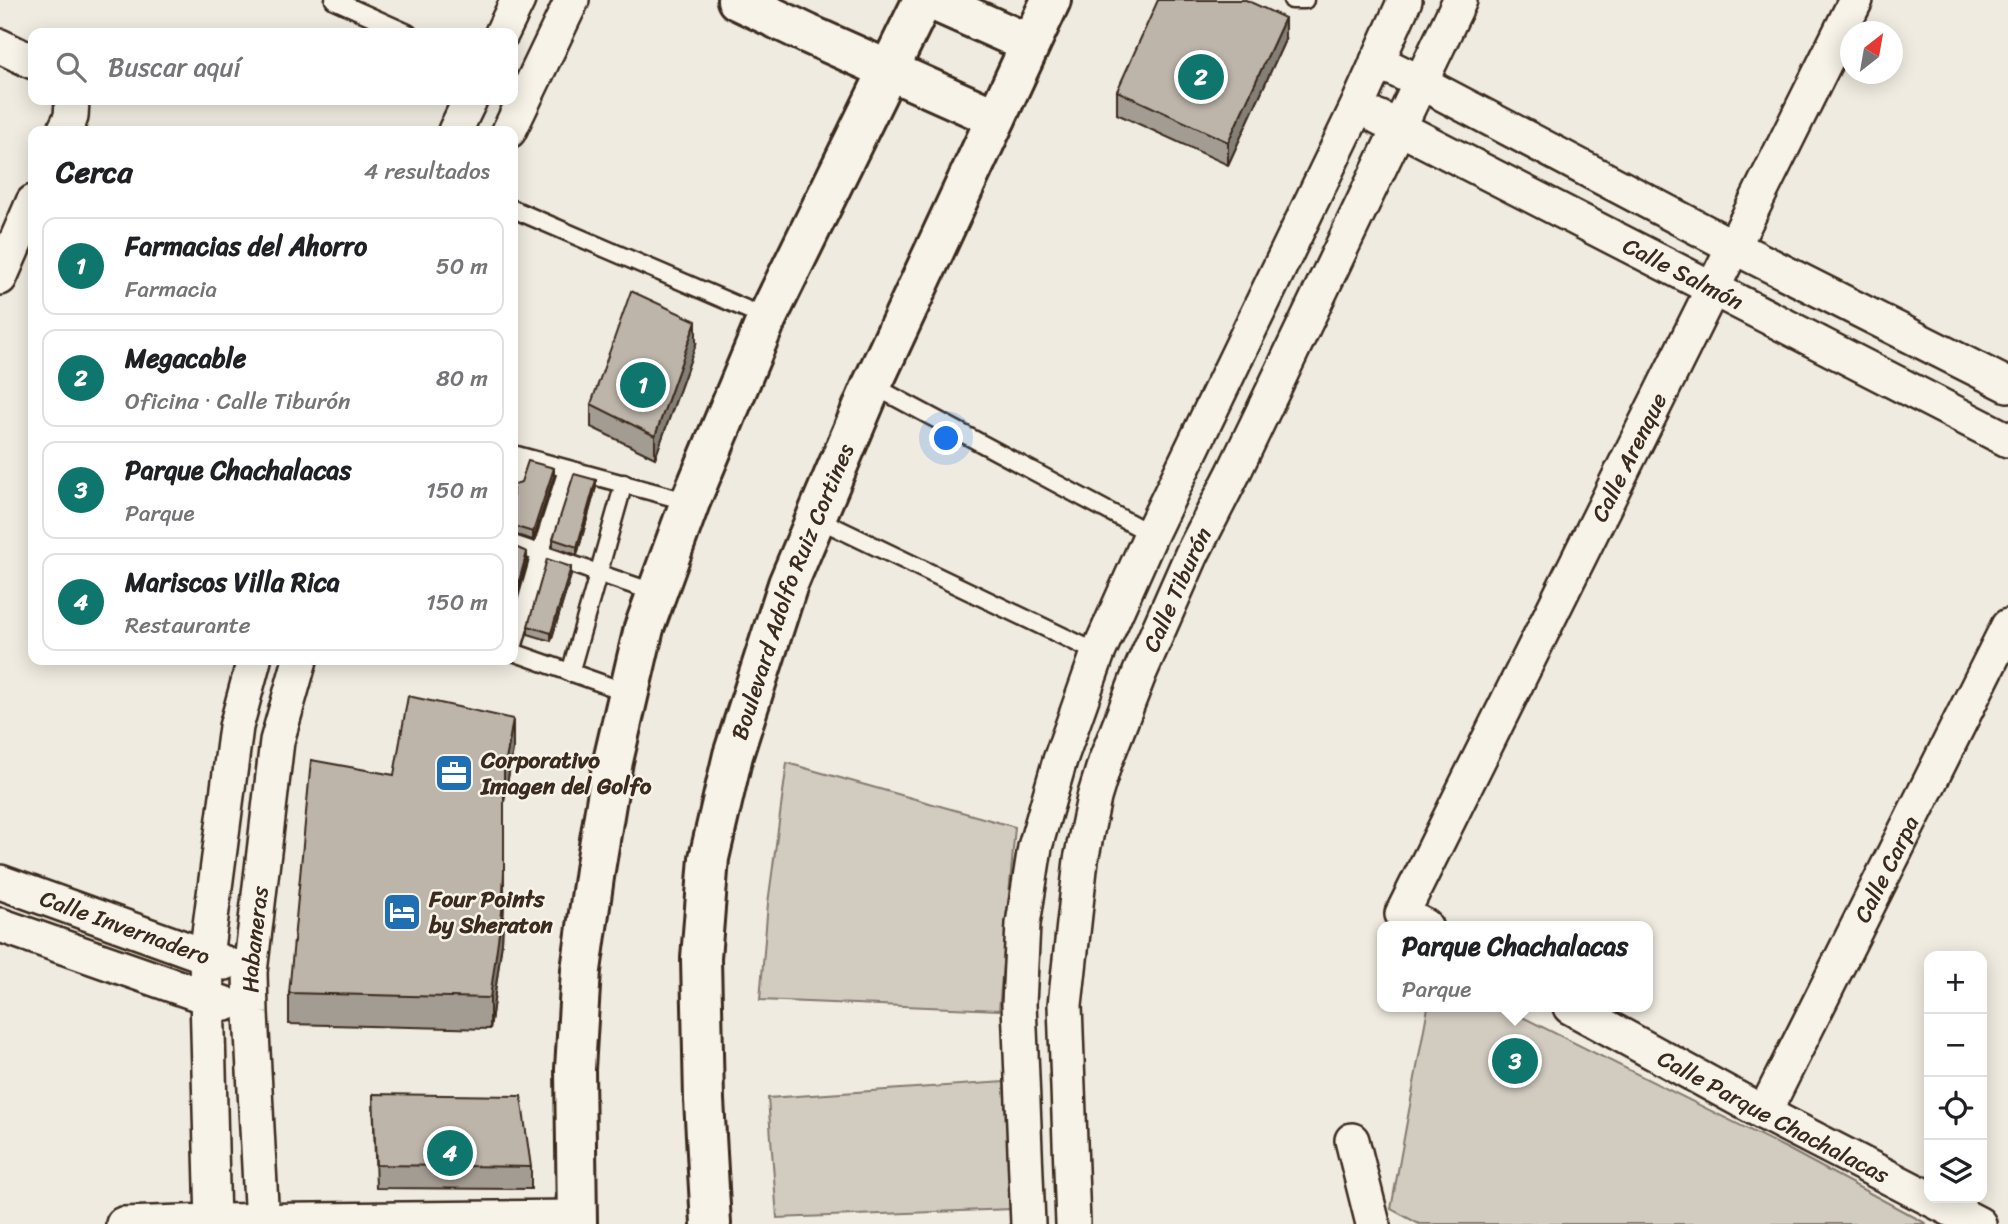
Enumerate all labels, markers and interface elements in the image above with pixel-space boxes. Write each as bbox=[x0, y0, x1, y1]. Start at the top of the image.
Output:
north arrow bbox=[1840, 21, 1903, 84]
search box bbox=[28, 28, 518, 105]
text: Buscar aquí bbox=[108, 44, 241, 90]
icon: search bbox=[52, 48, 90, 86]
pin: 2 bbox=[1178, 51, 1224, 103]
text: Cerca bbox=[56, 145, 132, 199]
text: 4 resultados bbox=[364, 151, 490, 192]
text: Farmacias del Ahorro bbox=[125, 223, 367, 269]
street label: Calle Salmón bbox=[1616, 225, 1751, 322]
text: 1 bbox=[76, 246, 86, 287]
text: 50 m bbox=[436, 246, 488, 287]
text: Farmacia bbox=[125, 269, 217, 310]
text: Megacable bbox=[125, 335, 246, 381]
text: 2 bbox=[74, 358, 88, 399]
text: 80 m bbox=[436, 358, 488, 399]
pin: 1 bbox=[620, 359, 666, 411]
text: Oficina · Calle Tiburón bbox=[125, 381, 350, 422]
street label: Calle Arenque bbox=[1579, 385, 1679, 529]
your location bbox=[929, 421, 963, 455]
street label: Boulevard Adolfo Ruiz Cortines bbox=[719, 436, 866, 745]
text: Parque Chachalacas bbox=[125, 447, 351, 493]
text: 3 bbox=[75, 470, 87, 511]
text: 150 m bbox=[426, 470, 488, 511]
text: Parque bbox=[125, 493, 195, 534]
street label: Calle Tiburón bbox=[1131, 520, 1223, 659]
text: Mariscos Villa Rica bbox=[125, 559, 340, 605]
text: 4 bbox=[74, 582, 88, 623]
text: 150 m bbox=[426, 582, 488, 623]
text: Restaurante bbox=[125, 605, 251, 646]
place label: Corporativo Imagen del Golfo bbox=[480, 740, 652, 807]
office icon: Corporativo Imagen del Golfo bbox=[433, 752, 475, 794]
street label: Calle Carpa bbox=[1842, 808, 1931, 930]
street label: Calle Invernadero bbox=[34, 878, 216, 977]
place label: Four Points by Sheraton bbox=[428, 879, 553, 946]
street label: Habaneras bbox=[229, 884, 280, 993]
hotel icon: Four Points by Sheraton bbox=[381, 891, 423, 933]
popup bbox=[1377, 921, 1653, 1012]
text: Parque Chachalacas bbox=[1402, 923, 1628, 969]
map controls bbox=[1924, 951, 1987, 1203]
button: + bbox=[1924, 951, 1987, 1014]
text: Parque bbox=[1402, 969, 1471, 1010]
button: − bbox=[1924, 1014, 1987, 1077]
pin: 3 bbox=[1492, 1035, 1538, 1087]
street label: Calle Parque Chachalacas bbox=[1650, 1038, 1897, 1195]
button: locate bbox=[1924, 1077, 1987, 1140]
pin: 4 bbox=[427, 1127, 473, 1179]
button: layers bbox=[1924, 1140, 1987, 1203]

